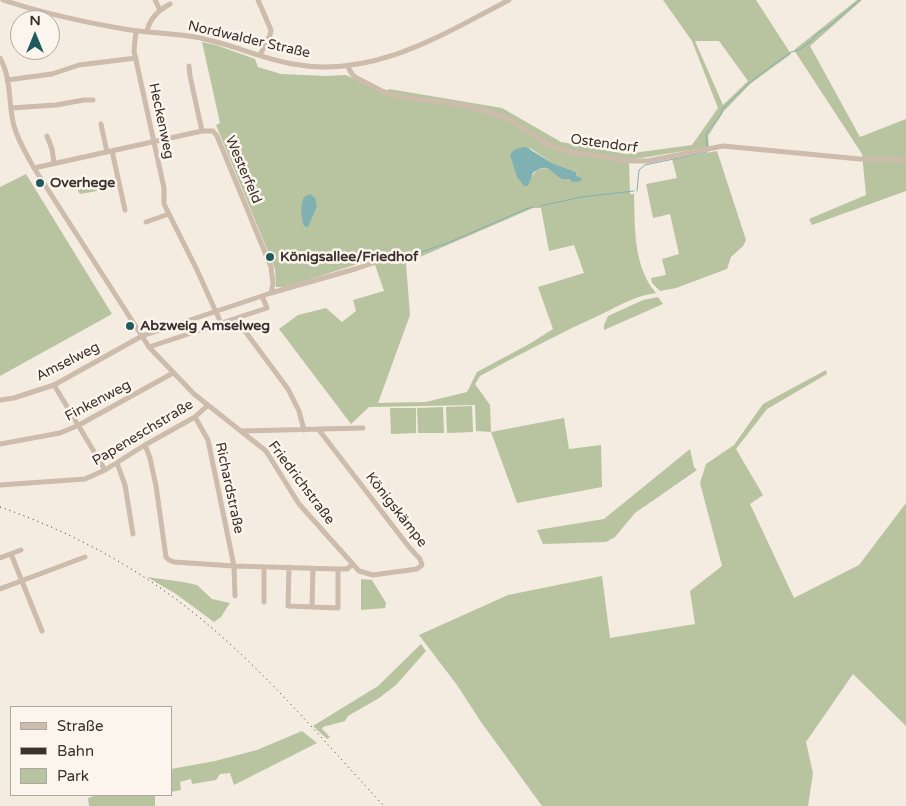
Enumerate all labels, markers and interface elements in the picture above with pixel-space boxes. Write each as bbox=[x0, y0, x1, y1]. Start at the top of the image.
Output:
north arrow bbox=[10, 10, 60, 60]
text: N bbox=[29, 12, 41, 29]
street label: Nordwalder Straße bbox=[186, 18, 312, 62]
street label: Heckenweg bbox=[145, 81, 177, 161]
street label: Ostendorf bbox=[569, 131, 639, 157]
street label: Westerfeld bbox=[221, 134, 265, 206]
place label: Overhege bbox=[50, 175, 115, 191]
marker: Overhege bbox=[34, 177, 46, 189]
place label: Königsallee/Friedhof bbox=[280, 249, 418, 265]
marker: Königsallee/Friedhof bbox=[264, 251, 276, 263]
place label: Abzweig Amselweg bbox=[140, 318, 270, 334]
marker: Abzweig Amselweg bbox=[124, 320, 136, 332]
street label: Amselweg bbox=[33, 339, 103, 385]
street label: Finkenweg bbox=[62, 377, 134, 425]
street label: Papeneschstraße bbox=[90, 396, 196, 470]
street label: Friedrichstraße bbox=[264, 438, 338, 528]
street label: Richardstraße bbox=[211, 441, 247, 535]
street label: Königskämpe bbox=[362, 469, 430, 551]
legend bbox=[10, 706, 172, 796]
text: Straße bbox=[57, 717, 103, 735]
text: Bahn bbox=[57, 742, 94, 760]
text: Park bbox=[57, 767, 89, 785]

